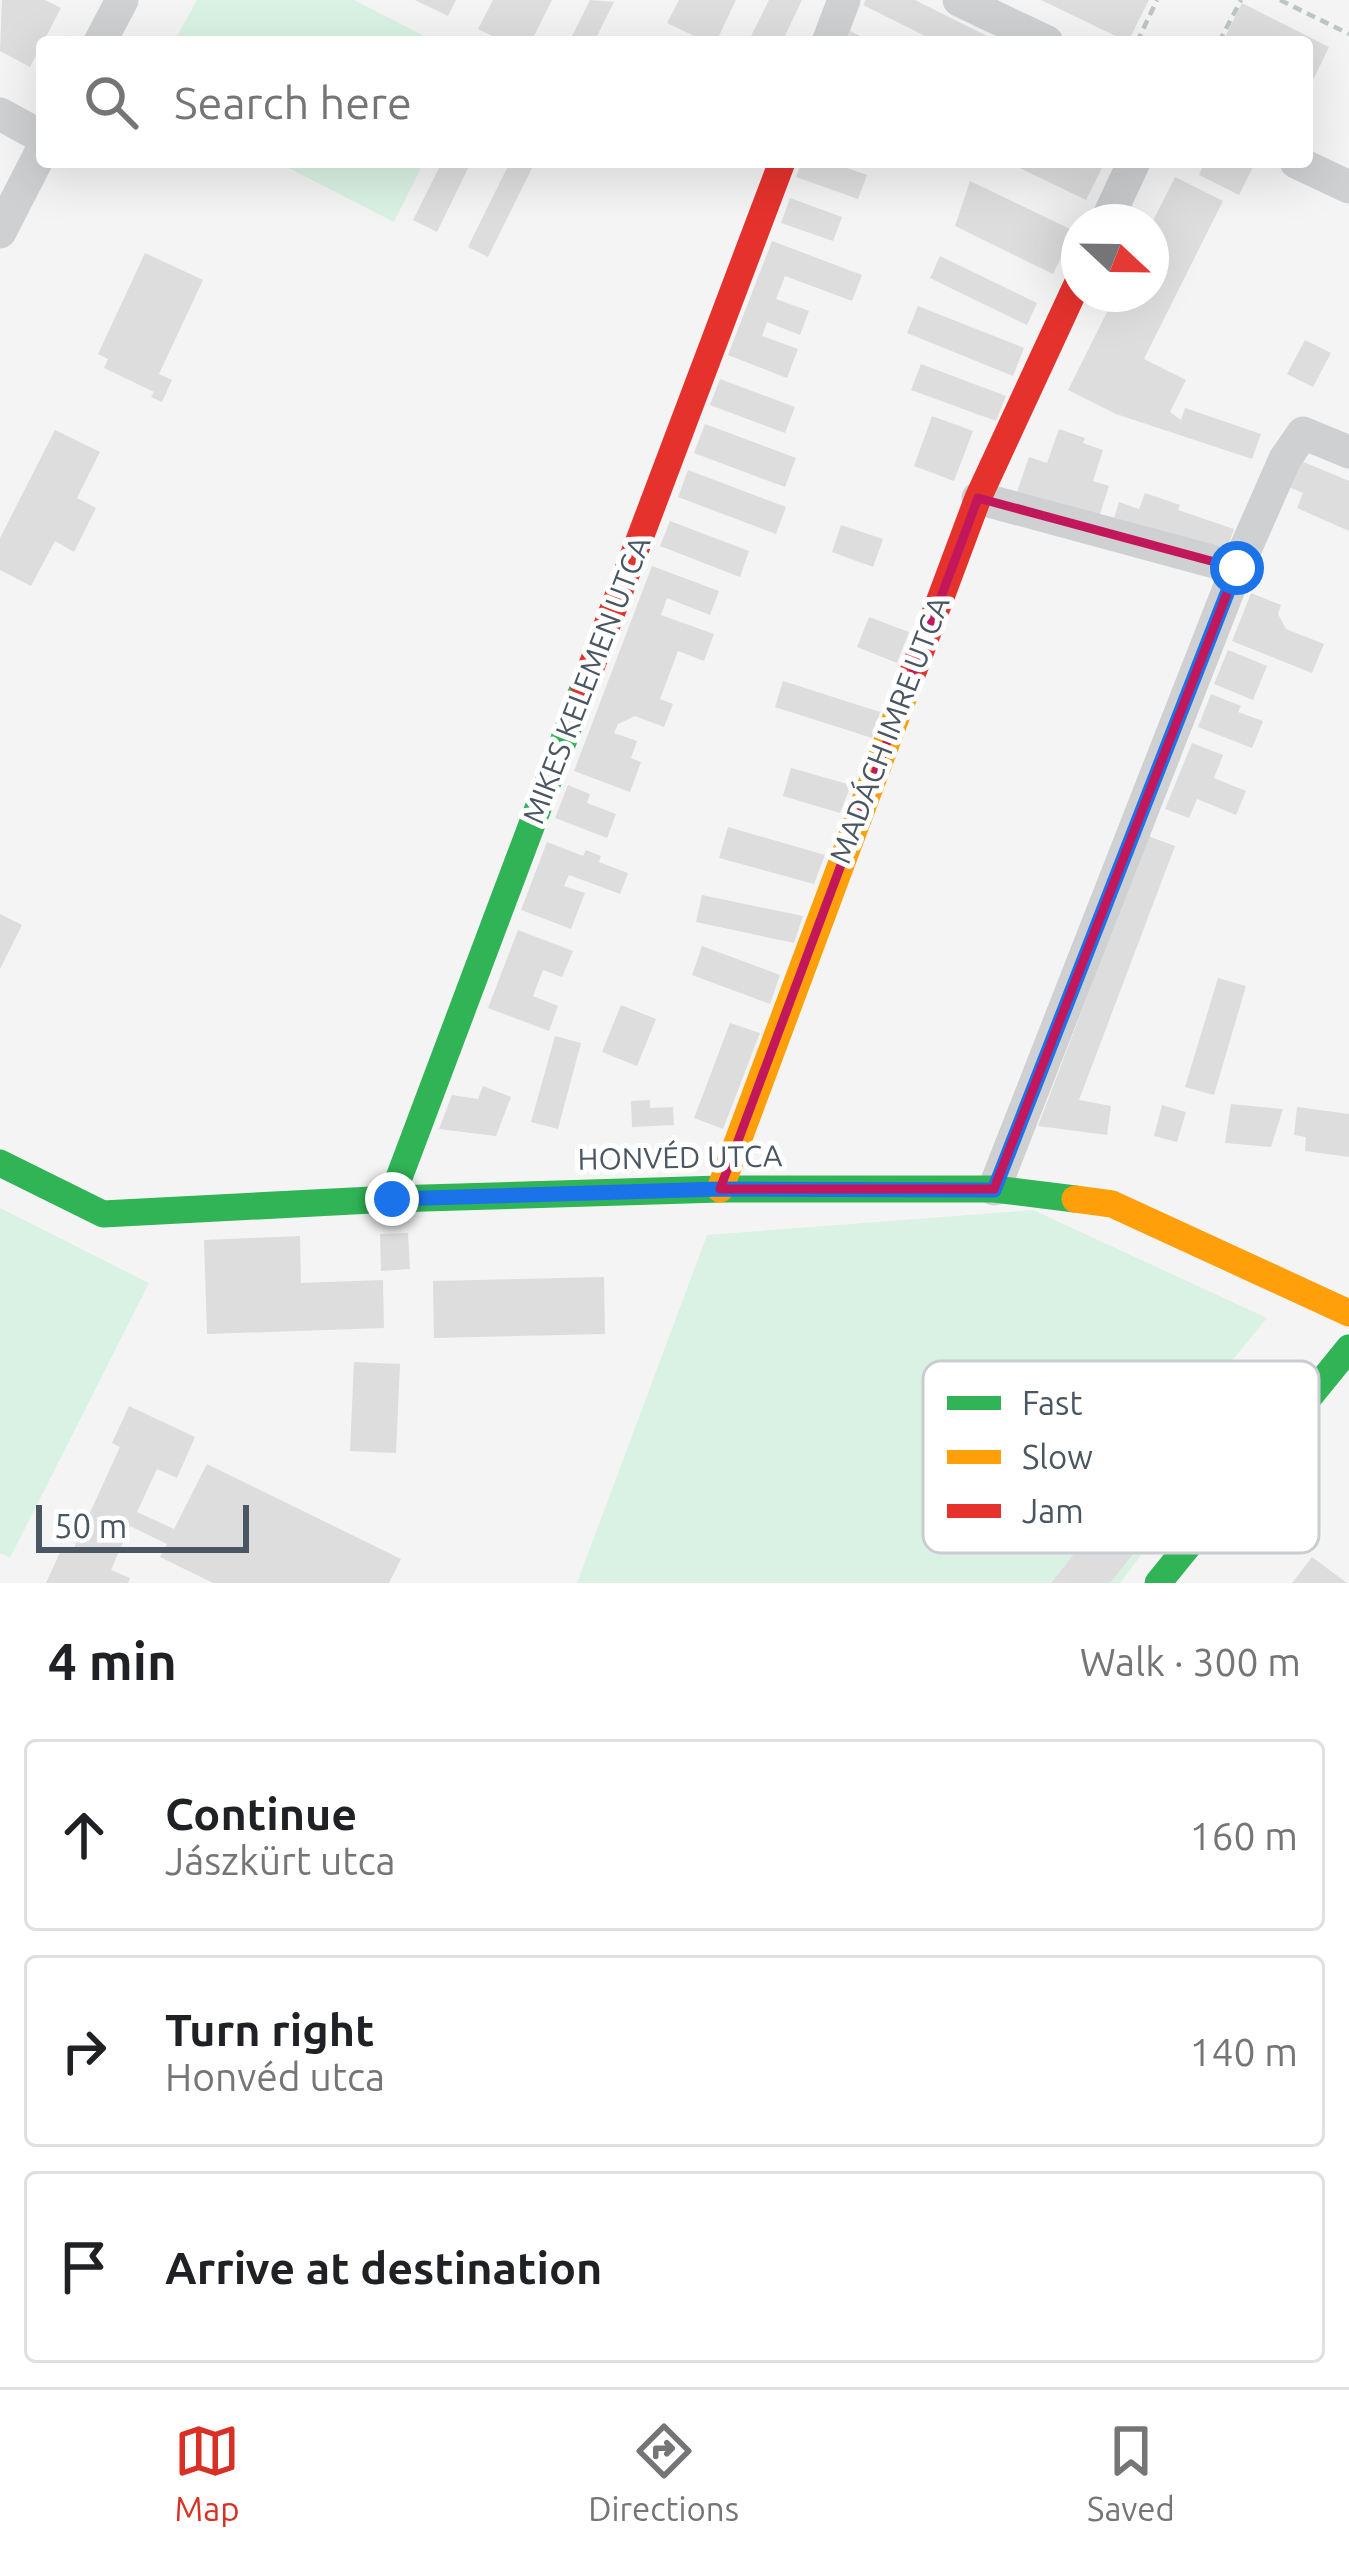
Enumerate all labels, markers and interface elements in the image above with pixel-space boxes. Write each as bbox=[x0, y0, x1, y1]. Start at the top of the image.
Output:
search box bbox=[36, 36, 1313, 168]
icon: search bbox=[78, 69, 144, 135]
text: Search here bbox=[174, 77, 412, 128]
north arrow bbox=[1061, 204, 1169, 312]
street label: MIKES KELEMEN UTCA bbox=[516, 531, 657, 828]
route start bbox=[1210, 541, 1264, 595]
street label: MADÁCH IMRE UTCA bbox=[822, 591, 956, 868]
street label: HONVÉD UTCA bbox=[577, 1137, 783, 1176]
route end bbox=[365, 1172, 419, 1226]
legend bbox=[923, 1361, 1319, 1553]
text: Fast bbox=[1022, 1384, 1082, 1421]
text: Slow bbox=[1022, 1438, 1093, 1475]
text: Jam bbox=[1022, 1492, 1084, 1529]
scale bar bbox=[36, 1499, 249, 1552]
text: 50 m bbox=[54, 1507, 127, 1544]
text: 4 min bbox=[48, 1632, 177, 1690]
text: Walk · 300 m bbox=[1080, 1640, 1301, 1683]
text: Continue bbox=[165, 1788, 357, 1839]
icon: ahead bbox=[51, 1802, 117, 1868]
text: 160 m bbox=[1189, 1814, 1298, 1857]
text: Jászkürt utca bbox=[165, 1839, 396, 1882]
text: Turn right bbox=[165, 2004, 374, 2055]
icon: right bbox=[51, 2018, 117, 2084]
text: 140 m bbox=[1189, 2030, 1298, 2073]
text: Honvéd utca bbox=[165, 2055, 385, 2098]
icon: arrive bbox=[51, 2234, 117, 2300]
text: Arrive at destination bbox=[165, 2242, 602, 2293]
tab: Map bbox=[174, 2418, 240, 2527]
tab: Directions bbox=[588, 2418, 739, 2527]
tab: Saved bbox=[1087, 2418, 1175, 2527]

